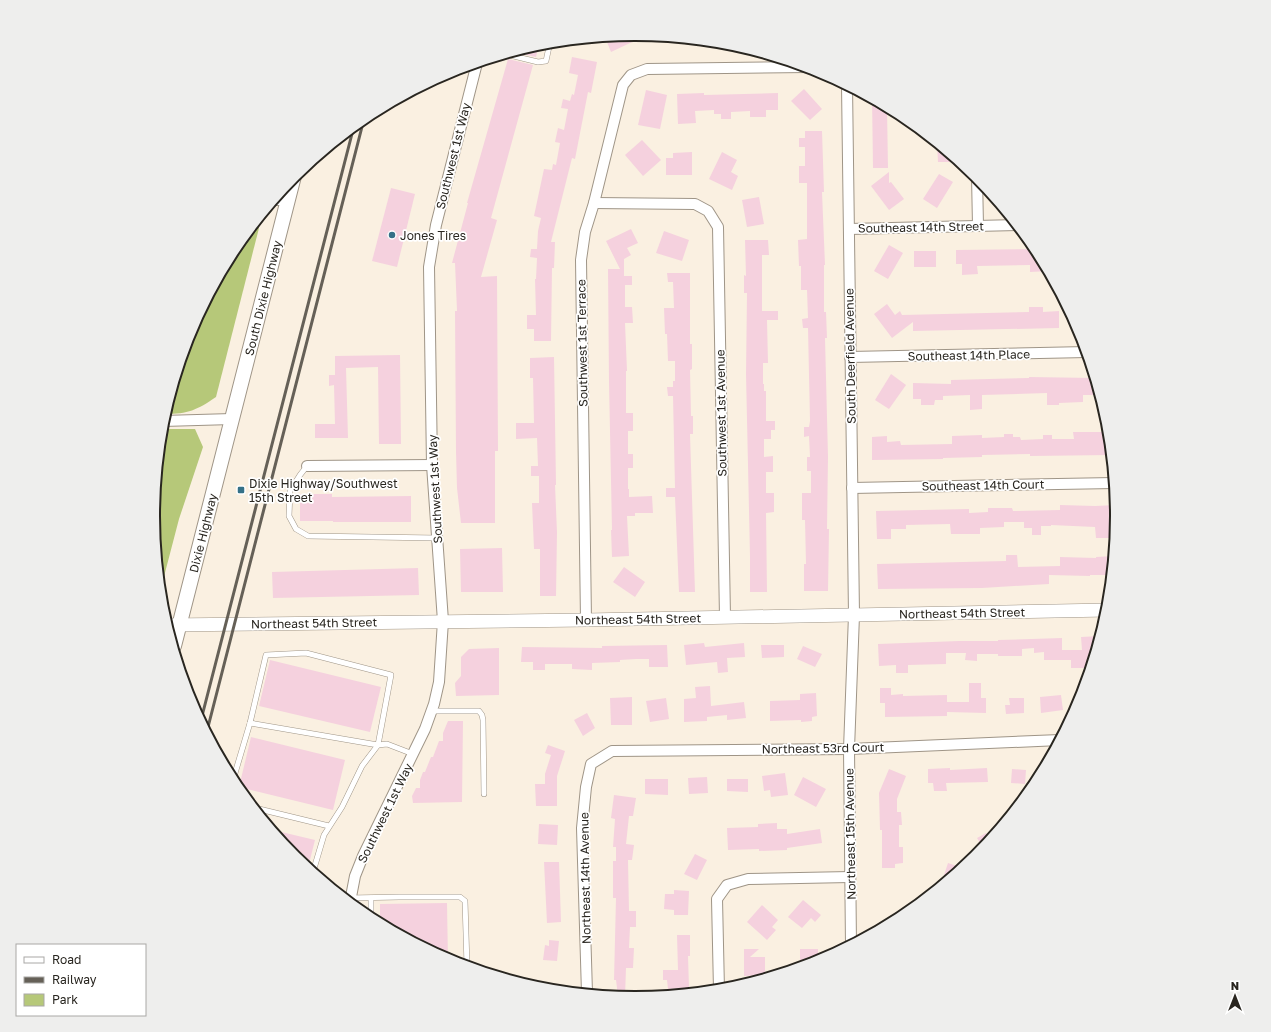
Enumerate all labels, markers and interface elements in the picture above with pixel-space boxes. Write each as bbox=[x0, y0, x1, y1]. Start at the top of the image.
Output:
street label: Southwest 1st Way bbox=[433, 101, 474, 211]
street label: Southeast 14th Street bbox=[858, 218, 984, 236]
place label: Jones Tires bbox=[400, 228, 466, 243]
marker: Jones Tires bbox=[387, 230, 397, 240]
street label: South Dixie Highway bbox=[241, 238, 285, 357]
street label: Southwest 1st Terrace bbox=[573, 279, 591, 407]
street label: South Deerfield Avenue bbox=[841, 288, 859, 424]
street label: Southeast 14th Place bbox=[908, 346, 1030, 364]
street label: Southwest 1st Avenue bbox=[712, 349, 730, 477]
street label: Southwest 1st Way bbox=[425, 434, 445, 544]
place label: Dixie Highway/Southwest 15th Street bbox=[249, 476, 398, 505]
street label: Southeast 14th Court bbox=[921, 476, 1045, 494]
marker: Dixie Highway/Southwest 15th Street bbox=[236, 485, 246, 495]
street label: Dixie Highway bbox=[186, 492, 220, 574]
street label: Northeast 54th Street bbox=[899, 604, 1025, 622]
street label: Northeast 54th Street bbox=[575, 610, 701, 628]
street label: Northeast 54th Street bbox=[251, 614, 377, 632]
street label: Northeast 53rd Court bbox=[762, 739, 885, 757]
street label: Southwest 1st Way bbox=[354, 760, 416, 865]
street label: Northeast 15th Avenue bbox=[841, 768, 859, 900]
street label: Northeast 14th Avenue bbox=[576, 812, 594, 944]
legend bbox=[16, 944, 146, 1016]
text: Road bbox=[52, 952, 81, 967]
text: Railway bbox=[52, 972, 97, 987]
north arrow bbox=[1215, 976, 1255, 1016]
text: N bbox=[1231, 979, 1239, 992]
text: Park bbox=[52, 992, 78, 1007]

